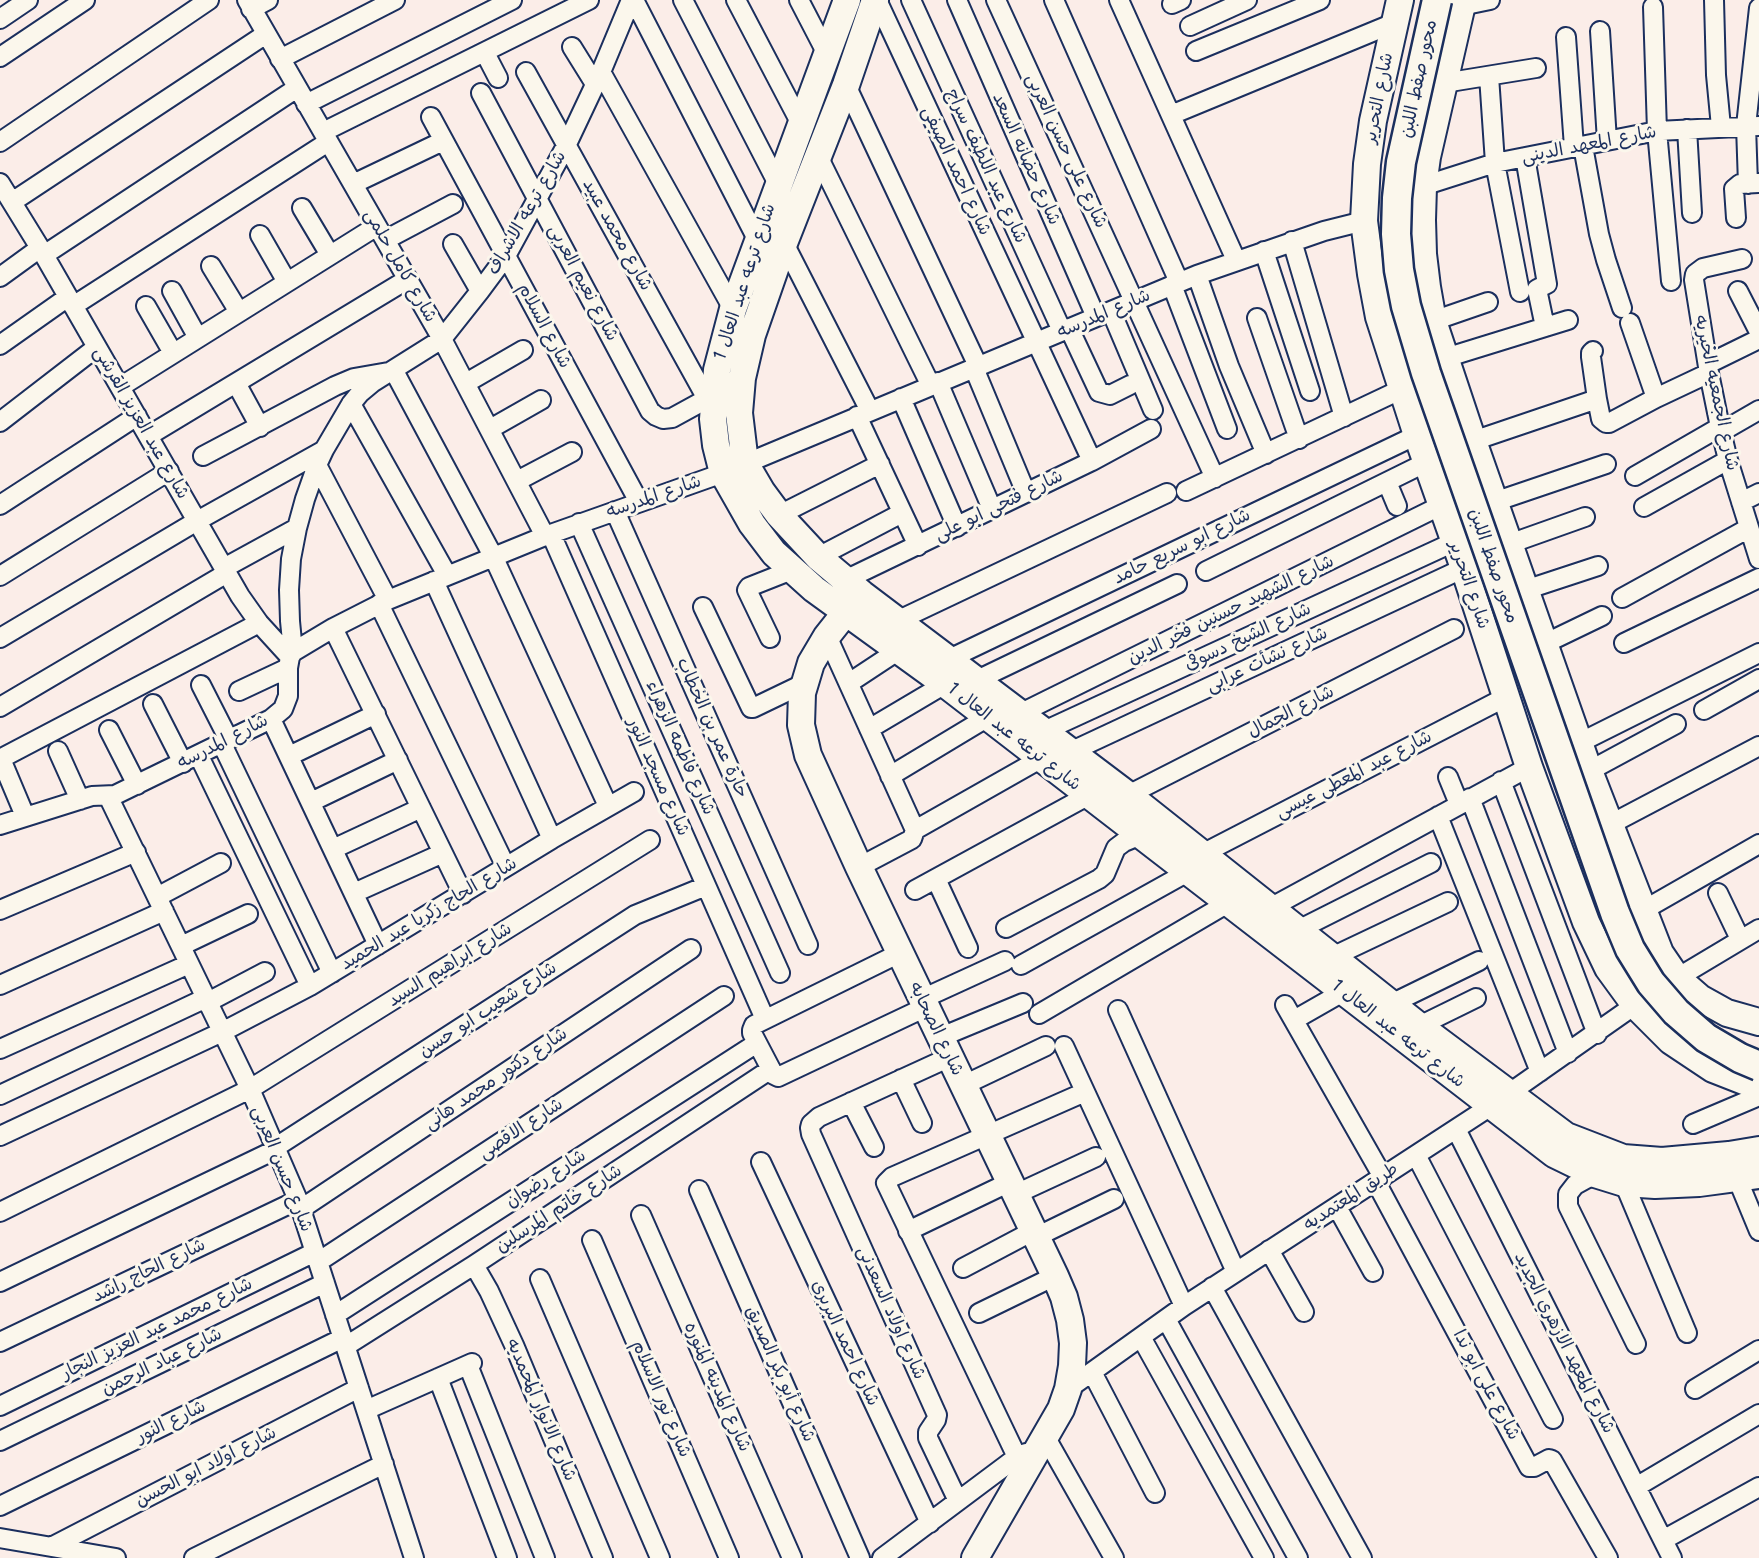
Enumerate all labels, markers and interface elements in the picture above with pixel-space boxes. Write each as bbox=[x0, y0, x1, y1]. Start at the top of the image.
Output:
street label: محور صفط اللبن bbox=[1396, 18, 1442, 140]
street label: شارع التحرير bbox=[1360, 51, 1398, 145]
street label: شارع على حسن العربى bbox=[1021, 70, 1111, 232]
street label: شارع عبد اللطيف سراج bbox=[941, 85, 1031, 247]
street label: شارع حضانه السعد bbox=[987, 90, 1065, 228]
street label: شارع احمد الصيفى bbox=[917, 103, 995, 239]
street label: شارع المعهد الدينى bbox=[1520, 121, 1658, 169]
street label: شارع ترعه الاشراف bbox=[483, 147, 571, 279]
street label: شارع محمد عبيد bbox=[577, 175, 657, 295]
street label: شارع ترعه عبد العال 1 bbox=[710, 201, 780, 363]
street label: شارع كامل حلمى bbox=[359, 206, 441, 326]
street label: شارع نعيم العربى bbox=[543, 221, 623, 345]
street label: شارع السلام bbox=[513, 280, 575, 372]
street label: شارع المدرسه bbox=[1054, 285, 1154, 343]
street label: شارع الجمعيه الخيريه bbox=[1689, 313, 1743, 473]
street label: شارع عبد العزيز القرشى bbox=[89, 343, 193, 503]
street label: شارع فتحى ابو على bbox=[931, 466, 1067, 546]
street label: شارع المدرسه bbox=[604, 471, 704, 523]
street label: شارع ابو سريع حامد bbox=[1110, 504, 1254, 590]
street label: محور صفط اللبن bbox=[1463, 506, 1523, 626]
street label: شارع التحرير bbox=[1444, 538, 1494, 632]
street label: شارع الشهيد حسنين فخر الدين bbox=[1124, 551, 1338, 669]
street label: شارع الشيخ دسوقى bbox=[1181, 598, 1315, 676]
street label: شارع نشأت عرابى bbox=[1203, 622, 1331, 698]
street label: حارة عمر بن الخطاب bbox=[671, 654, 753, 802]
street label: شارع فاطمه الزهراء bbox=[641, 678, 719, 818]
street label: شارع ترعه عبد العال 1 bbox=[943, 678, 1085, 796]
street label: شارع الجمال bbox=[1244, 681, 1338, 743]
street label: شارع المدرسه bbox=[174, 710, 272, 774]
street label: شارع مسجد النور bbox=[622, 715, 694, 839]
street label: شارع عبد المعطى عيسى bbox=[1272, 726, 1436, 824]
street label: شارع الحاج زكريا عبد الحميد bbox=[337, 853, 521, 975]
street label: شارع ابراهيم السيد bbox=[384, 918, 516, 1012]
street label: شارع شعيب ابو حسن bbox=[415, 957, 561, 1063]
street label: شارع ترعه عبد العال 1 bbox=[1327, 975, 1469, 1093]
street label: شارع الصحابه bbox=[904, 978, 968, 1080]
street label: شارع دكتور محمد هانى bbox=[420, 1023, 572, 1135]
street label: شارع الاقصى bbox=[475, 1094, 567, 1164]
street label: شارع حسن العربى bbox=[247, 1103, 317, 1235]
street label: شارع رضوان bbox=[502, 1145, 590, 1213]
street label: طريق المعتمديه bbox=[1299, 1158, 1403, 1236]
street label: شارع خاتم المرسلين bbox=[492, 1160, 626, 1258]
street label: شارع الحاج راشد bbox=[89, 1234, 209, 1308]
street label: شارع اولاد السعدنى bbox=[852, 1243, 930, 1383]
street label: شارع المعهد الازهري الجديد bbox=[1509, 1249, 1619, 1437]
street label: شارع محمد عبد العزيز النجار bbox=[58, 1273, 256, 1385]
street label: شارع احمد البربرى bbox=[806, 1277, 884, 1409]
street label: شارع أبو بكر الصديق bbox=[740, 1303, 820, 1445]
street label: شارع المدينه المنوره bbox=[679, 1319, 755, 1455]
street label: شارع عباد الرحمن bbox=[98, 1324, 226, 1400]
street label: شارع على ابو ندا bbox=[1448, 1326, 1524, 1444]
street label: شارع الانوار المحمديه bbox=[501, 1335, 581, 1485]
street label: شارع نور الاسلام bbox=[627, 1337, 695, 1461]
street label: شارع النور bbox=[133, 1396, 209, 1448]
street label: شارع اولاد ابو الحسن bbox=[132, 1422, 280, 1512]

